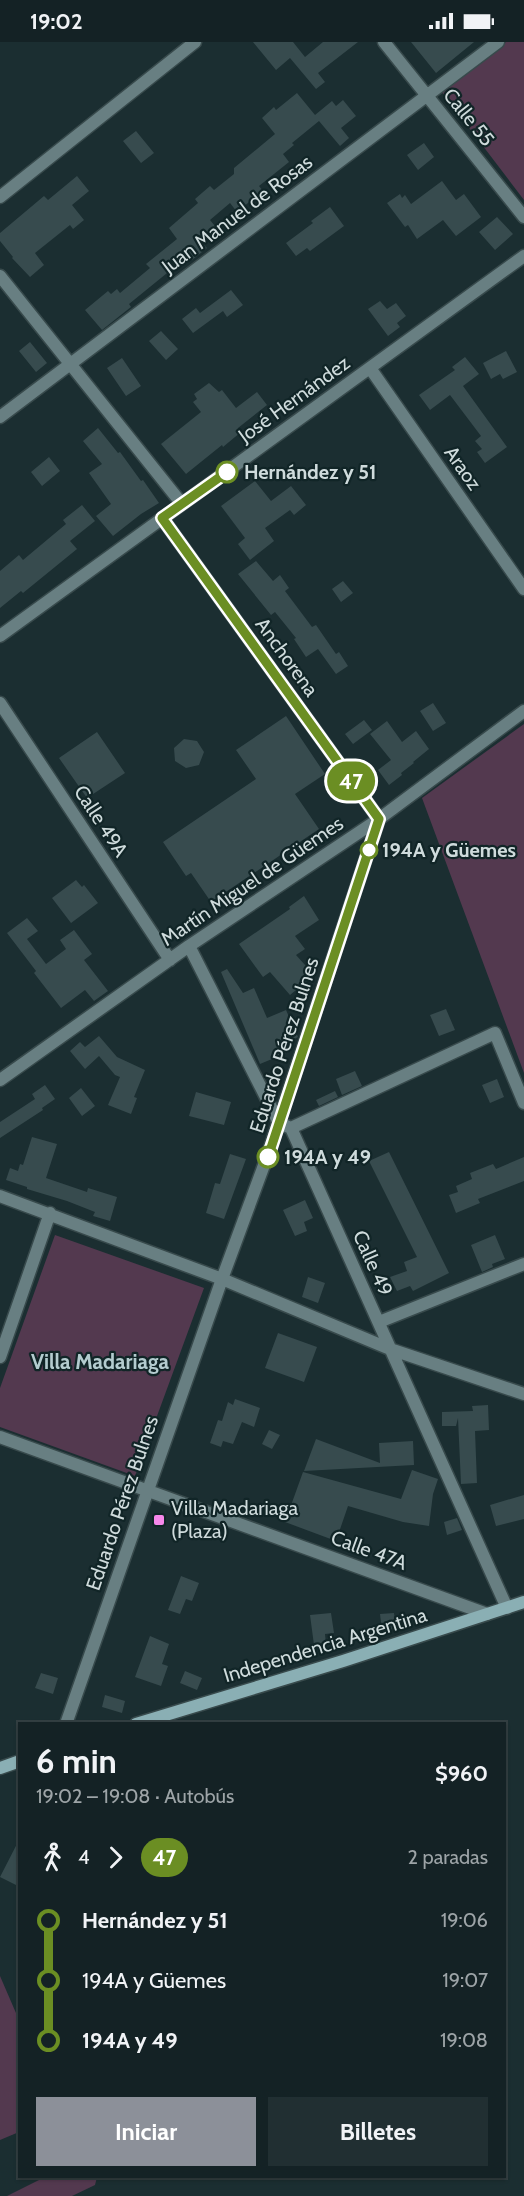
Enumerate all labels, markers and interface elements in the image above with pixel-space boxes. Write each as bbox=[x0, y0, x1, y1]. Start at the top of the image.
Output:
text: 19:02 bbox=[30, 8, 83, 35]
street label: Calle 55 bbox=[438, 83, 500, 151]
street label: Juan Manuel de Rosas bbox=[156, 150, 317, 279]
street label: José Hernández bbox=[233, 351, 354, 448]
street label: Araoz bbox=[439, 441, 487, 495]
place label: Hernández y 51 bbox=[244, 460, 376, 484]
marker: Hernández y 51 bbox=[216, 461, 238, 483]
street label: Anchorena bbox=[250, 613, 324, 701]
line badge: 47 bbox=[324, 762, 378, 800]
text: 47 bbox=[339, 769, 363, 794]
street label: Calle 49A bbox=[69, 781, 133, 862]
street label: Martín Miguel de Güemes bbox=[156, 811, 348, 951]
place label: 194A y Güemes bbox=[382, 838, 516, 862]
marker: 194A y Güemes bbox=[360, 841, 378, 859]
street label: Eduardo Pérez Bulnes bbox=[244, 954, 324, 1136]
place label: 194A y 49 bbox=[284, 1145, 371, 1169]
marker: 194A y 49 bbox=[257, 1146, 279, 1168]
street label: Calle 49 bbox=[348, 1227, 398, 1299]
district label: Villa Madariaga bbox=[31, 1349, 169, 1374]
street label: Eduardo Pérez Bulnes bbox=[81, 1413, 163, 1593]
place label: Villa Madariaga (Plaza) bbox=[171, 1496, 298, 1543]
marker: Villa Madariaga (Plaza) bbox=[152, 1513, 166, 1527]
street label: Calle 47A bbox=[328, 1525, 411, 1575]
street label: Independencia Argentina bbox=[220, 1602, 430, 1687]
text: 6 min bbox=[36, 1741, 117, 1781]
text: $960 bbox=[435, 1760, 488, 1787]
text: 19:02 – 19:08 · Autobús bbox=[36, 1784, 234, 1808]
icon: walk bbox=[36, 1841, 69, 1874]
icon: forward bbox=[99, 1841, 132, 1874]
text: 4 bbox=[78, 1845, 90, 1869]
text: 47 bbox=[153, 1845, 176, 1870]
text: 2 paradas bbox=[408, 1845, 488, 1869]
text: Hernández y 51 bbox=[82, 1907, 228, 1934]
text: 19:06 bbox=[441, 1908, 488, 1932]
text: 194A y Güemes bbox=[82, 1967, 226, 1994]
text: 19:07 bbox=[442, 1968, 488, 1992]
text: 194A y 49 bbox=[82, 2027, 178, 2054]
text: 19:08 bbox=[440, 2028, 488, 2052]
button: Iniciar bbox=[36, 2097, 256, 2166]
button: Billetes bbox=[268, 2097, 488, 2166]

